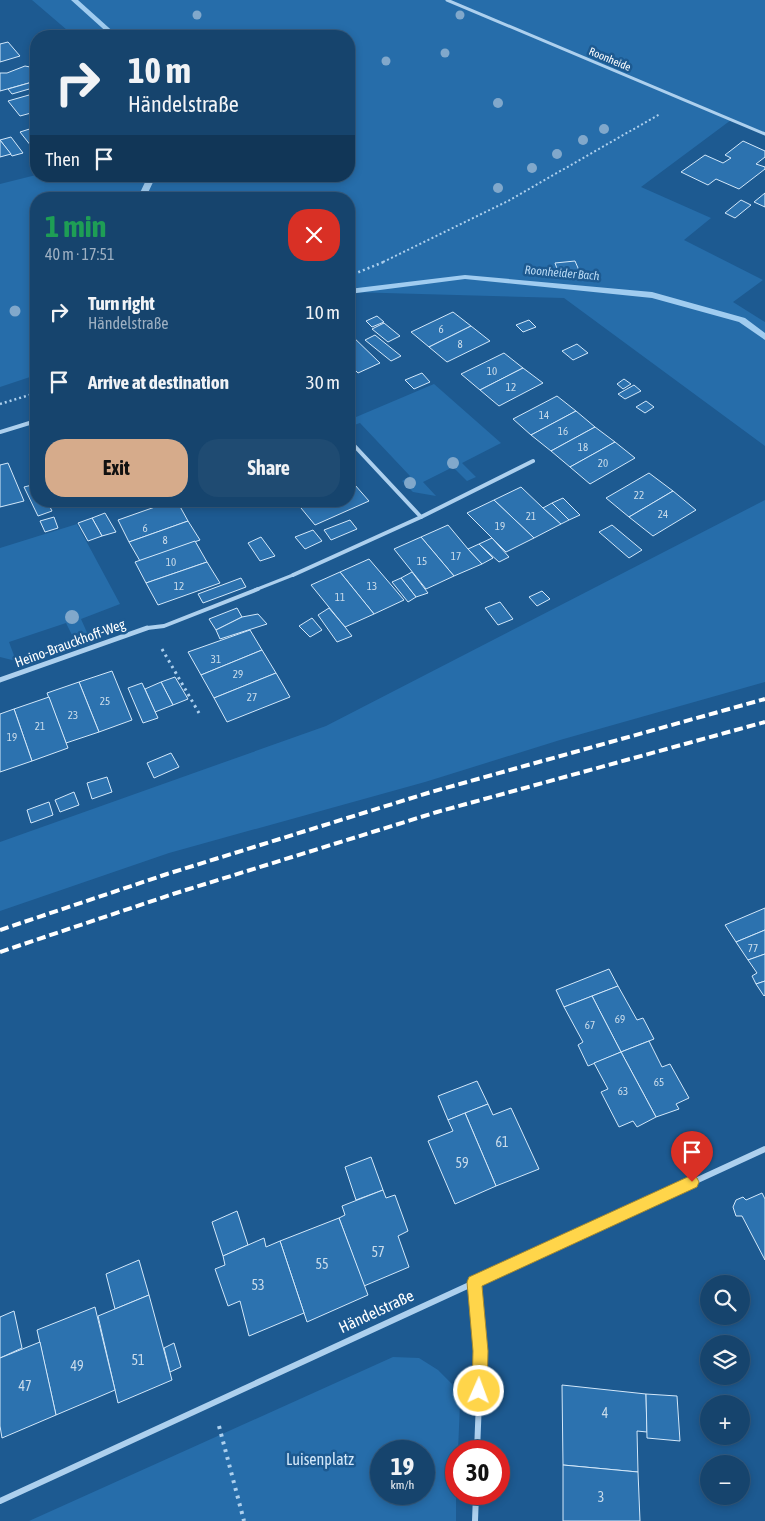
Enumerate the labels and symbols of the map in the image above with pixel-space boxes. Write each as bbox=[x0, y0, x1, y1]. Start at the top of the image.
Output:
street label: Roonheide bbox=[587, 45, 633, 73]
water label: Roonheider Bach bbox=[524, 263, 600, 283]
house number: 6 bbox=[438, 323, 444, 335]
house number: 8 bbox=[457, 338, 463, 350]
house number: 10 bbox=[487, 365, 497, 377]
house number: 12 bbox=[506, 381, 516, 393]
house number: 14 bbox=[539, 409, 549, 421]
house number: 16 bbox=[558, 425, 568, 437]
house number: 18 bbox=[578, 441, 588, 453]
house number: 20 bbox=[598, 457, 608, 469]
house number: 22 bbox=[634, 489, 644, 501]
house number: 24 bbox=[658, 508, 668, 520]
house number: 21 bbox=[526, 510, 536, 522]
house number: 19 bbox=[495, 520, 505, 532]
house number: 6 bbox=[142, 522, 148, 534]
house number: 8 bbox=[162, 534, 168, 546]
house number: 17 bbox=[451, 550, 461, 562]
house number: 15 bbox=[417, 555, 427, 567]
house number: 10 bbox=[166, 556, 176, 568]
house number: 12 bbox=[174, 580, 184, 592]
house number: 13 bbox=[367, 580, 377, 592]
house number: 11 bbox=[335, 591, 345, 603]
street label: Heino-Brauckhoff-Weg bbox=[13, 616, 127, 670]
house number: 31 bbox=[211, 653, 221, 665]
house number: 29 bbox=[233, 668, 243, 680]
house number: 27 bbox=[247, 691, 257, 703]
house number: 25 bbox=[100, 695, 110, 707]
house number: 23 bbox=[68, 709, 78, 721]
house number: 21 bbox=[35, 720, 45, 732]
house number: 19 bbox=[7, 731, 17, 743]
house number: 77 bbox=[748, 942, 758, 954]
house number: 69 bbox=[615, 1013, 625, 1025]
house number: 67 bbox=[585, 1019, 595, 1031]
house number: 65 bbox=[654, 1076, 664, 1088]
house number: 63 bbox=[618, 1085, 628, 1097]
pin bbox=[671, 1131, 713, 1182]
house number: 61 bbox=[495, 1134, 509, 1150]
house number: 59 bbox=[455, 1155, 469, 1171]
house number: 57 bbox=[371, 1244, 385, 1260]
house number: 55 bbox=[315, 1256, 329, 1272]
house number: 53 bbox=[251, 1277, 265, 1293]
street label: Händelstraße bbox=[336, 1286, 416, 1336]
house number: 51 bbox=[131, 1352, 145, 1368]
house number: 49 bbox=[70, 1358, 84, 1374]
position arrow bbox=[452, 1364, 504, 1416]
house number: 47 bbox=[18, 1378, 32, 1394]
house number: 4 bbox=[602, 1405, 609, 1421]
speed limit sign: 30 bbox=[445, 1440, 510, 1505]
park label: Luisenplatz bbox=[286, 1450, 354, 1469]
house number: 3 bbox=[598, 1489, 604, 1505]

